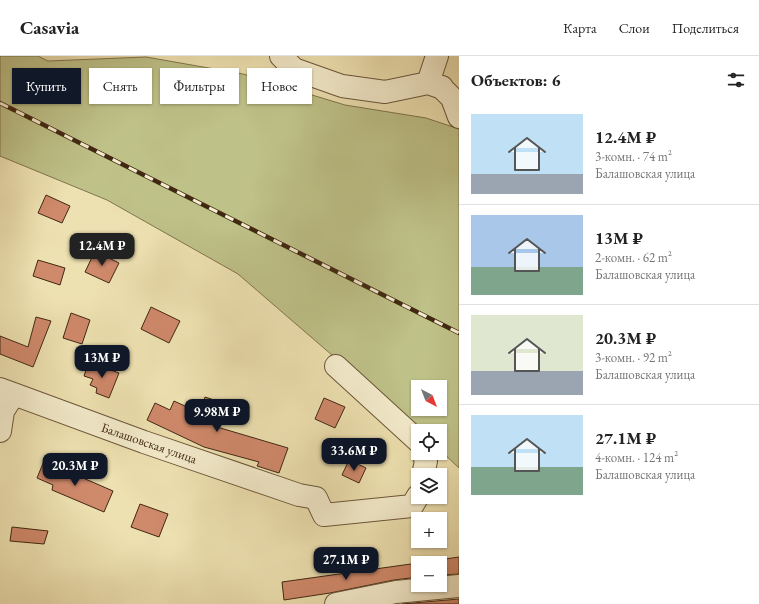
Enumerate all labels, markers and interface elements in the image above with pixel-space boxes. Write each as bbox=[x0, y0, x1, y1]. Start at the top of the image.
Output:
text: Casavia bbox=[20, 15, 79, 40]
text: Карта bbox=[563, 19, 597, 37]
text: Слои bbox=[619, 19, 650, 37]
text: Поделиться bbox=[672, 19, 739, 37]
chip: Купить bbox=[12, 68, 81, 104]
chip: Снять bbox=[89, 68, 152, 104]
chip: Фильтры bbox=[160, 68, 239, 104]
chip: Новое bbox=[247, 68, 312, 104]
text: Объектов: 6 bbox=[471, 69, 561, 91]
icon: filters bbox=[725, 69, 747, 91]
text: 12.4M ₽ bbox=[595, 126, 656, 148]
icon: home bbox=[503, 130, 551, 178]
text: 3-комн. · 74 m² bbox=[595, 148, 672, 165]
text: Балашовская улица bbox=[595, 165, 695, 182]
text: 13M ₽ bbox=[595, 227, 643, 249]
icon: home bbox=[503, 231, 551, 279]
pin: 12.4M ₽ bbox=[65, 233, 139, 267]
text: 12.4M ₽ bbox=[79, 237, 125, 254]
text: 2-комн. · 62 m² bbox=[595, 249, 672, 266]
text: Балашовская улица bbox=[595, 266, 695, 283]
text: 20.3M ₽ bbox=[595, 327, 656, 349]
icon: home bbox=[503, 331, 551, 379]
pin: 13M ₽ bbox=[74, 345, 130, 379]
text: 13M ₽ bbox=[84, 349, 120, 366]
text: 3-комн. · 92 m² bbox=[595, 349, 672, 366]
text: Балашовская улица bbox=[595, 366, 695, 383]
north arrow bbox=[411, 380, 447, 416]
map controls bbox=[411, 380, 447, 592]
pin: 9.98M ₽ bbox=[180, 399, 254, 433]
text: 9.98M ₽ bbox=[194, 403, 240, 420]
street label: Балашовская улица bbox=[99, 419, 200, 468]
button: locate bbox=[411, 424, 447, 460]
text: 27.1M ₽ bbox=[595, 427, 656, 449]
icon: home bbox=[503, 431, 551, 479]
pin: 33.6M ₽ bbox=[317, 438, 391, 472]
text: 33.6M ₽ bbox=[331, 442, 377, 459]
text: 4-комн. · 124 m² bbox=[595, 449, 678, 466]
pin: 20.3M ₽ bbox=[38, 453, 112, 487]
text: 20.3M ₽ bbox=[52, 457, 98, 474]
text: Балашовская улица bbox=[595, 466, 695, 483]
button: layers bbox=[411, 468, 447, 504]
button: + bbox=[411, 512, 447, 548]
pin: 27.1M ₽ bbox=[309, 547, 383, 581]
text: 27.1M ₽ bbox=[323, 551, 369, 568]
button: − bbox=[411, 556, 447, 592]

